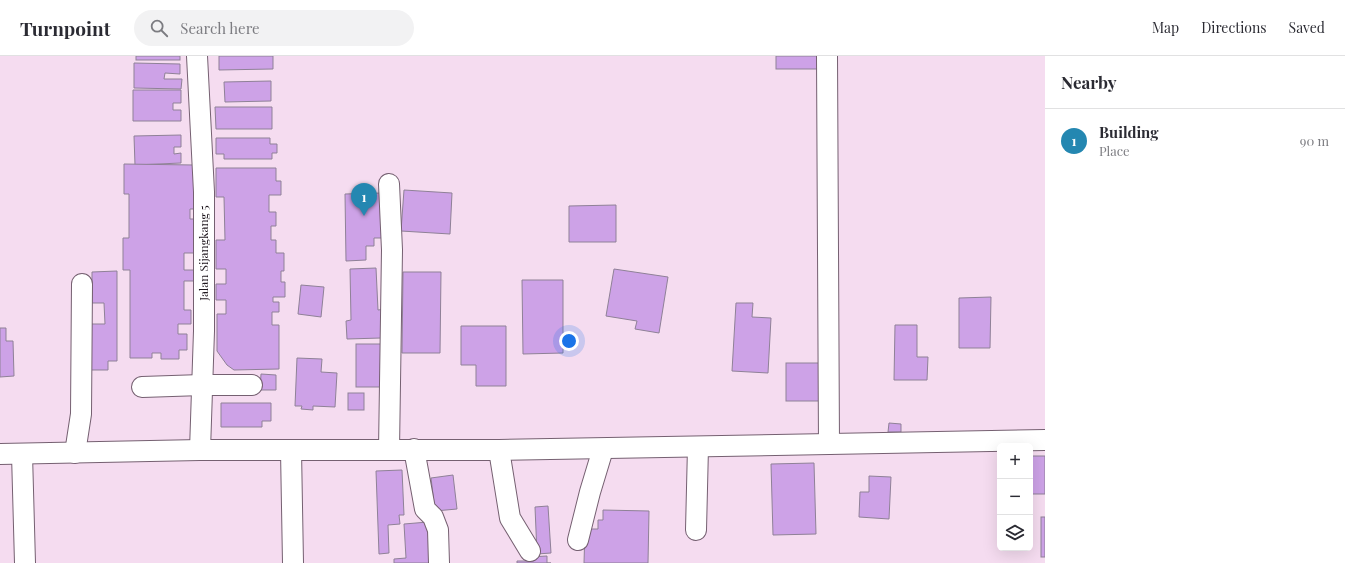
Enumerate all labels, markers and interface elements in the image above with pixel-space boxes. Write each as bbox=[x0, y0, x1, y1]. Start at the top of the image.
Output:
search box bbox=[134, 10, 414, 46]
text: Turnpoint bbox=[20, 15, 110, 41]
icon: search bbox=[148, 17, 170, 39]
text: Search here bbox=[180, 18, 260, 38]
text: Map bbox=[1152, 18, 1179, 37]
text: Directions bbox=[1201, 18, 1267, 37]
text: Saved bbox=[1289, 18, 1325, 37]
text: Nearby bbox=[1061, 71, 1116, 93]
text: Building bbox=[1099, 122, 1159, 142]
text: 1 bbox=[1072, 132, 1076, 149]
text: 90 m bbox=[1300, 132, 1329, 149]
text: Place bbox=[1099, 142, 1130, 159]
pin: 1 bbox=[351, 183, 377, 216]
street label: Jalan Sijangkang 5 bbox=[195, 205, 211, 302]
your location bbox=[559, 331, 579, 351]
map controls bbox=[997, 443, 1033, 551]
button: + bbox=[997, 443, 1033, 479]
button: − bbox=[997, 479, 1033, 515]
button: layers bbox=[997, 515, 1033, 551]

